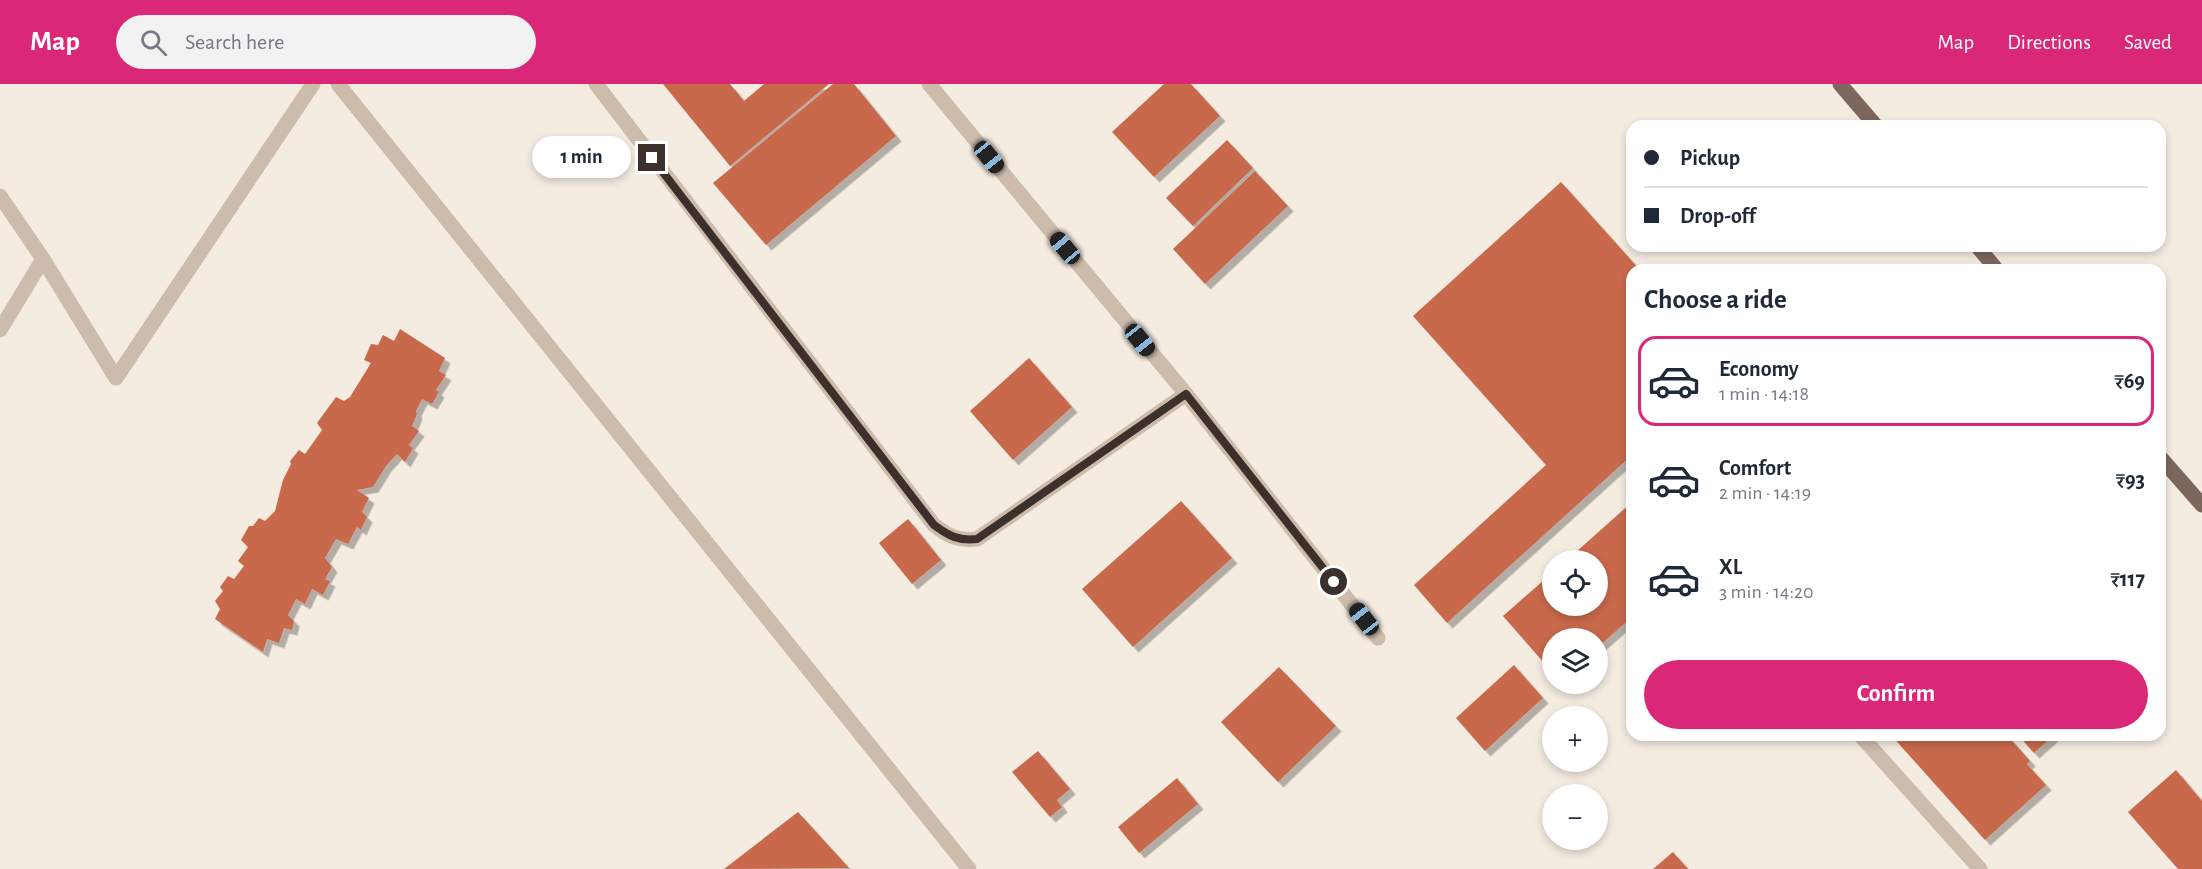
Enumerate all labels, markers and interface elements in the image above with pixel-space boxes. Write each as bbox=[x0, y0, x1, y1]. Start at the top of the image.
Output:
search box bbox=[116, 15, 536, 69]
icon: search bbox=[137, 26, 170, 59]
text: Map bbox=[30, 28, 80, 56]
text: Search here bbox=[185, 31, 284, 53]
text: Map bbox=[1938, 32, 1974, 53]
text: Directions bbox=[2007, 32, 2091, 53]
text: Saved bbox=[2124, 32, 2172, 53]
callout: 1 min bbox=[532, 137, 631, 179]
car bbox=[971, 137, 1007, 177]
route end bbox=[638, 144, 665, 171]
text: 1 min bbox=[560, 147, 603, 167]
text: Pickup bbox=[1680, 147, 1740, 169]
text: Drop-off bbox=[1680, 205, 1756, 227]
car bbox=[1047, 228, 1083, 268]
text: Choose a ride bbox=[1644, 286, 1787, 313]
car bbox=[1122, 320, 1158, 360]
icon: car bbox=[1647, 354, 1701, 408]
text: Economy bbox=[1719, 358, 1799, 380]
text: ₹69 bbox=[2115, 370, 2145, 392]
text: 1 min · 14:18 bbox=[1719, 384, 1809, 404]
icon: car bbox=[1647, 453, 1701, 507]
text: Comfort bbox=[1719, 457, 1791, 479]
text: ₹93 bbox=[2116, 469, 2145, 491]
text: 2 min · 14:19 bbox=[1719, 483, 1811, 503]
map controls bbox=[1542, 550, 1608, 850]
button: locate bbox=[1542, 550, 1608, 616]
icon: car bbox=[1647, 552, 1701, 606]
text: XL bbox=[1719, 556, 1742, 578]
route start bbox=[1320, 568, 1347, 595]
text: ₹117 bbox=[2110, 568, 2145, 590]
text: 3 min · 14:20 bbox=[1719, 582, 1814, 602]
car bbox=[1346, 599, 1382, 639]
button: layers bbox=[1542, 628, 1608, 694]
button: Confirm bbox=[1644, 660, 2148, 729]
button: + bbox=[1542, 706, 1608, 772]
button: − bbox=[1542, 784, 1608, 850]

